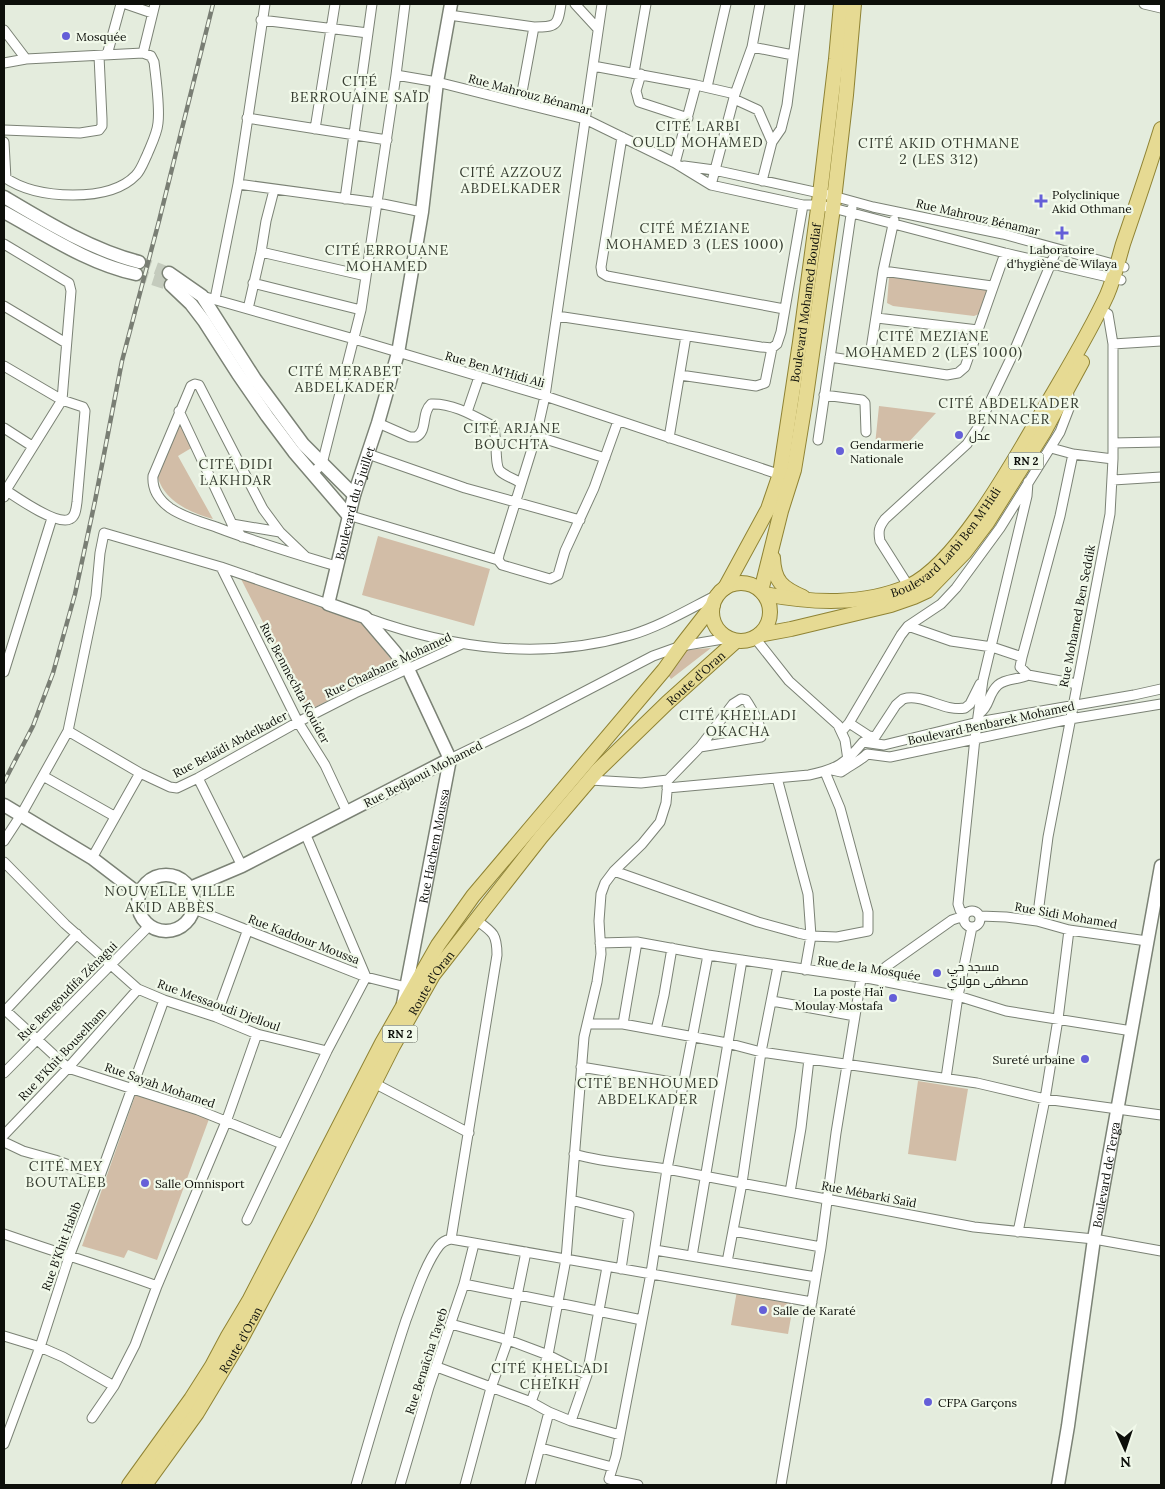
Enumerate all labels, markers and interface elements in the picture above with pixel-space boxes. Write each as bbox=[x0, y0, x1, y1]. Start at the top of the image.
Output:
place label: Mosquée bbox=[76, 29, 127, 44]
marker: Mosquée bbox=[60, 30, 72, 42]
street label: Rue Mahrouz Bénamar bbox=[467, 70, 594, 118]
district label: CITÉ BERROUAINE SAÏD bbox=[290, 72, 430, 106]
district label: CITÉ LARBI OULD MOHAMED bbox=[632, 117, 764, 151]
district label: CITÉ AKID OTHMANE 2 (LES 312) bbox=[858, 134, 1020, 168]
district label: CITÉ AZZOUZ ABDELKADER bbox=[460, 163, 562, 197]
place label: Polyclinique Akid Othmane bbox=[1051, 187, 1132, 216]
marker: Polyclinique Akid Othmane bbox=[1034, 194, 1048, 208]
street label: Rue Mahrouz Bénamar bbox=[914, 195, 1042, 239]
district label: CITÉ MÉZIANE MOHAMED 3 (LES 1000) bbox=[606, 219, 784, 253]
street label: Boulevard Mohamed Boudiaf bbox=[786, 221, 824, 383]
marker: Laboratoire d'hygiène de Wilaya bbox=[1055, 226, 1069, 240]
district label: CITÉ ERROUANE MOHAMED bbox=[325, 241, 449, 275]
place label: Laboratoire d'hygiène de Wilaya bbox=[1007, 242, 1117, 271]
district label: CITÉ MEZIANE MOHAMED 2 (LES 1000) bbox=[845, 327, 1023, 361]
street label: Rue Ben M'Hidi Ali bbox=[444, 348, 546, 390]
district label: CITÉ MERABET ABDELKADER bbox=[288, 362, 402, 396]
district label: CITÉ ABDELKADER BENNACER bbox=[938, 394, 1080, 428]
district label: CITÉ ARJANE BOUCHTA bbox=[463, 419, 561, 453]
place label: عدل bbox=[969, 428, 991, 443]
marker: عدل bbox=[953, 429, 965, 441]
place label: Gendarmerie Nationale bbox=[850, 437, 924, 466]
street label: Boulevard du 5 juillet bbox=[331, 444, 377, 561]
marker: Gendarmerie Nationale bbox=[834, 445, 846, 457]
road number: RN 2 bbox=[1008, 452, 1044, 470]
district label: CITÉ DIDI LAKHDAR bbox=[199, 455, 273, 489]
street label: Boulevard Larbi Ben M'Hidi bbox=[888, 484, 1003, 600]
street label: Rue Mohamed Ben Seddik bbox=[1056, 543, 1098, 689]
street label: Rue Benmechta Kouider bbox=[257, 620, 334, 747]
street label: Rue Chaabane Mohamed bbox=[322, 629, 454, 701]
street label: Route d'Oran bbox=[663, 647, 728, 708]
street label: Boulevard Benbarek Mohamed bbox=[906, 698, 1076, 748]
district label: CITÉ KHELLADI OKACHA bbox=[679, 706, 797, 740]
street label: Rue Belaïdi Abdelkader bbox=[170, 707, 291, 781]
street label: Rue Bedjaoui Mohamed bbox=[361, 738, 485, 810]
street label: Rue Hachem Moussa bbox=[415, 787, 452, 904]
district label: NOUVELLE VILLE AKID ABBÈS bbox=[104, 882, 236, 916]
street label: Rue Sidi Mohamed bbox=[1014, 899, 1118, 931]
street label: Rue Kaddour Moussa bbox=[246, 911, 362, 967]
street label: Rue Bengoudifa Zénagui bbox=[14, 938, 120, 1044]
street label: Route d'Oran bbox=[405, 947, 457, 1017]
street label: Rue de la Mosquée bbox=[816, 952, 922, 984]
place label: مسجد حي مصطفى مولاي bbox=[947, 959, 1028, 991]
marker: مسجد حي مصطفى مولاي bbox=[931, 967, 943, 979]
street label: Rue Messaoudi Djelloul bbox=[156, 976, 282, 1034]
place label: La poste Haï Moulay Mostafa bbox=[794, 984, 884, 1013]
marker: La poste Haï Moulay Mostafa bbox=[887, 992, 899, 1004]
street label: Rue B'Khit Bouselham bbox=[15, 1004, 109, 1104]
road number: RN 2 bbox=[382, 1026, 418, 1042]
place label: Sureté urbaine bbox=[993, 1052, 1075, 1067]
marker: Sureté urbaine bbox=[1079, 1053, 1091, 1065]
street label: Rue Sayah Mohamed bbox=[103, 1059, 217, 1111]
district label: CITÉ BENHOUMED ABDELKADER bbox=[577, 1074, 719, 1108]
street label: Boulevard de Terga bbox=[1089, 1120, 1122, 1229]
district label: CITÉ MEY BOUTALEB bbox=[25, 1157, 107, 1191]
place label: Salle Omnisport bbox=[155, 1176, 245, 1191]
marker: Salle Omnisport bbox=[139, 1177, 151, 1189]
street label: Rue Mébarki Saïd bbox=[820, 1177, 918, 1211]
street label: Rue B'Khit Habib bbox=[38, 1199, 84, 1293]
place label: Salle de Karaté bbox=[773, 1303, 856, 1318]
street label: Route d'Oran bbox=[215, 1304, 265, 1375]
marker: Salle de Karaté bbox=[757, 1304, 769, 1316]
street label: Rue Benaïcha Tayeb bbox=[402, 1306, 450, 1416]
district label: CITÉ KHELLADI CHEÏKH bbox=[491, 1359, 609, 1393]
place label: CFPA Garçons bbox=[938, 1395, 1018, 1410]
marker: CFPA Garçons bbox=[922, 1396, 934, 1408]
north arrow bbox=[1100, 1424, 1150, 1474]
text: N bbox=[1120, 1453, 1132, 1471]

